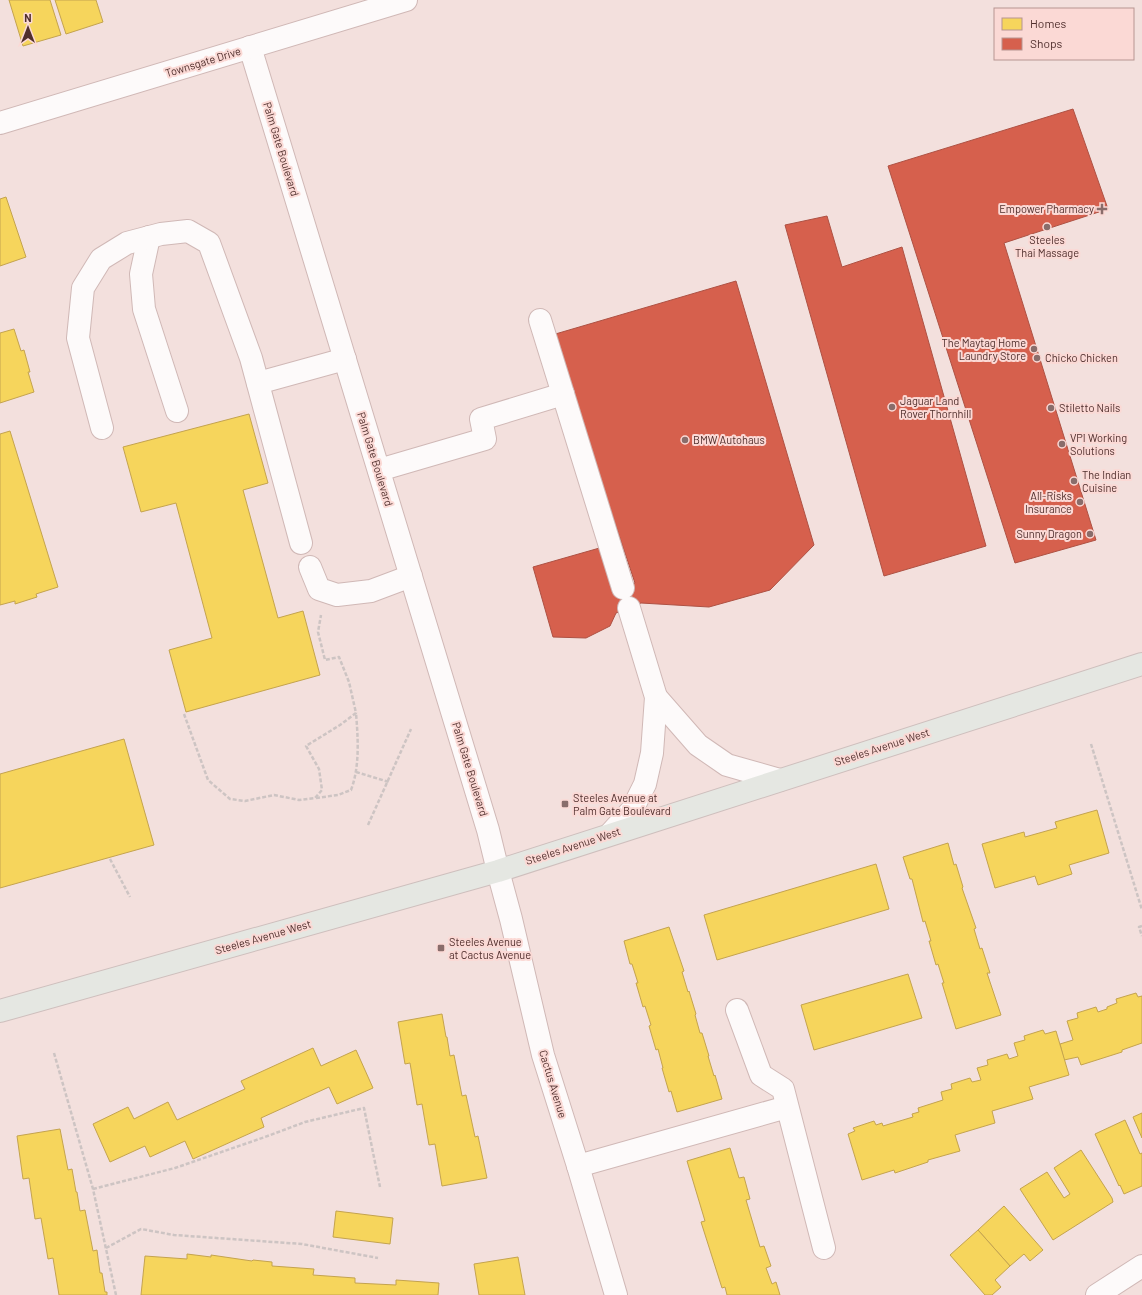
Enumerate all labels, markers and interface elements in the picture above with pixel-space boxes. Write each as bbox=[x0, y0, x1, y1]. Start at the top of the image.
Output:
north arrow bbox=[8, 8, 48, 48]
legend bbox=[994, 8, 1134, 60]
text: N bbox=[24, 11, 32, 24]
text: Homes bbox=[1030, 16, 1067, 30]
text: Shops bbox=[1030, 36, 1063, 50]
street label: Townsgate Drive bbox=[164, 44, 242, 79]
street label: Palm Gate Boulevard bbox=[261, 100, 302, 198]
place label: Empower Pharmacy bbox=[999, 202, 1094, 215]
marker: Empower Pharmacy bbox=[1097, 204, 1107, 214]
marker: Steeles Thai Massage bbox=[1042, 222, 1052, 232]
place label: Steeles Thai Massage bbox=[1015, 233, 1079, 259]
place label: The Maytag Home Laundry Store bbox=[942, 336, 1026, 362]
marker: The Maytag Home Laundry Store bbox=[1029, 344, 1039, 354]
place label: Chicko Chicken bbox=[1045, 351, 1118, 364]
marker: Chicko Chicken bbox=[1032, 353, 1042, 363]
place label: Jaguar Land Rover Thornhill bbox=[900, 394, 971, 420]
place label: Stiletto Nails bbox=[1059, 401, 1120, 414]
marker: Jaguar Land Rover Thornhill bbox=[887, 402, 897, 412]
marker: Stiletto Nails bbox=[1046, 403, 1056, 413]
street label: Palm Gate Boulevard bbox=[355, 410, 396, 508]
place label: VPI Working Solutions bbox=[1070, 431, 1127, 457]
place label: BMW Autohaus bbox=[693, 433, 765, 446]
marker: BMW Autohaus bbox=[680, 435, 690, 445]
marker: VPI Working Solutions bbox=[1057, 439, 1067, 449]
place label: The Indian Cuisine bbox=[1082, 468, 1131, 494]
marker: The Indian Cuisine bbox=[1069, 476, 1079, 486]
place label: All-Risks Insurance bbox=[1025, 489, 1072, 515]
marker: All-Risks Insurance bbox=[1075, 497, 1085, 507]
place label: Sunny Dragon bbox=[1016, 527, 1082, 540]
marker: Sunny Dragon bbox=[1085, 529, 1095, 539]
street label: Palm Gate Boulevard bbox=[450, 720, 491, 818]
street label: Steeles Avenue West bbox=[833, 725, 931, 768]
place label: Steeles Avenue at Palm Gate Boulevard bbox=[573, 791, 671, 817]
marker: Steeles Avenue at Palm Gate Boulevard bbox=[560, 799, 570, 809]
street label: Steeles Avenue West bbox=[524, 824, 622, 867]
street label: Steeles Avenue West bbox=[213, 917, 312, 956]
place label: Steeles Avenue at Cactus Avenue bbox=[449, 935, 531, 961]
marker: Steeles Avenue at Cactus Avenue bbox=[436, 943, 446, 953]
street label: Cactus Avenue bbox=[537, 1048, 570, 1119]

